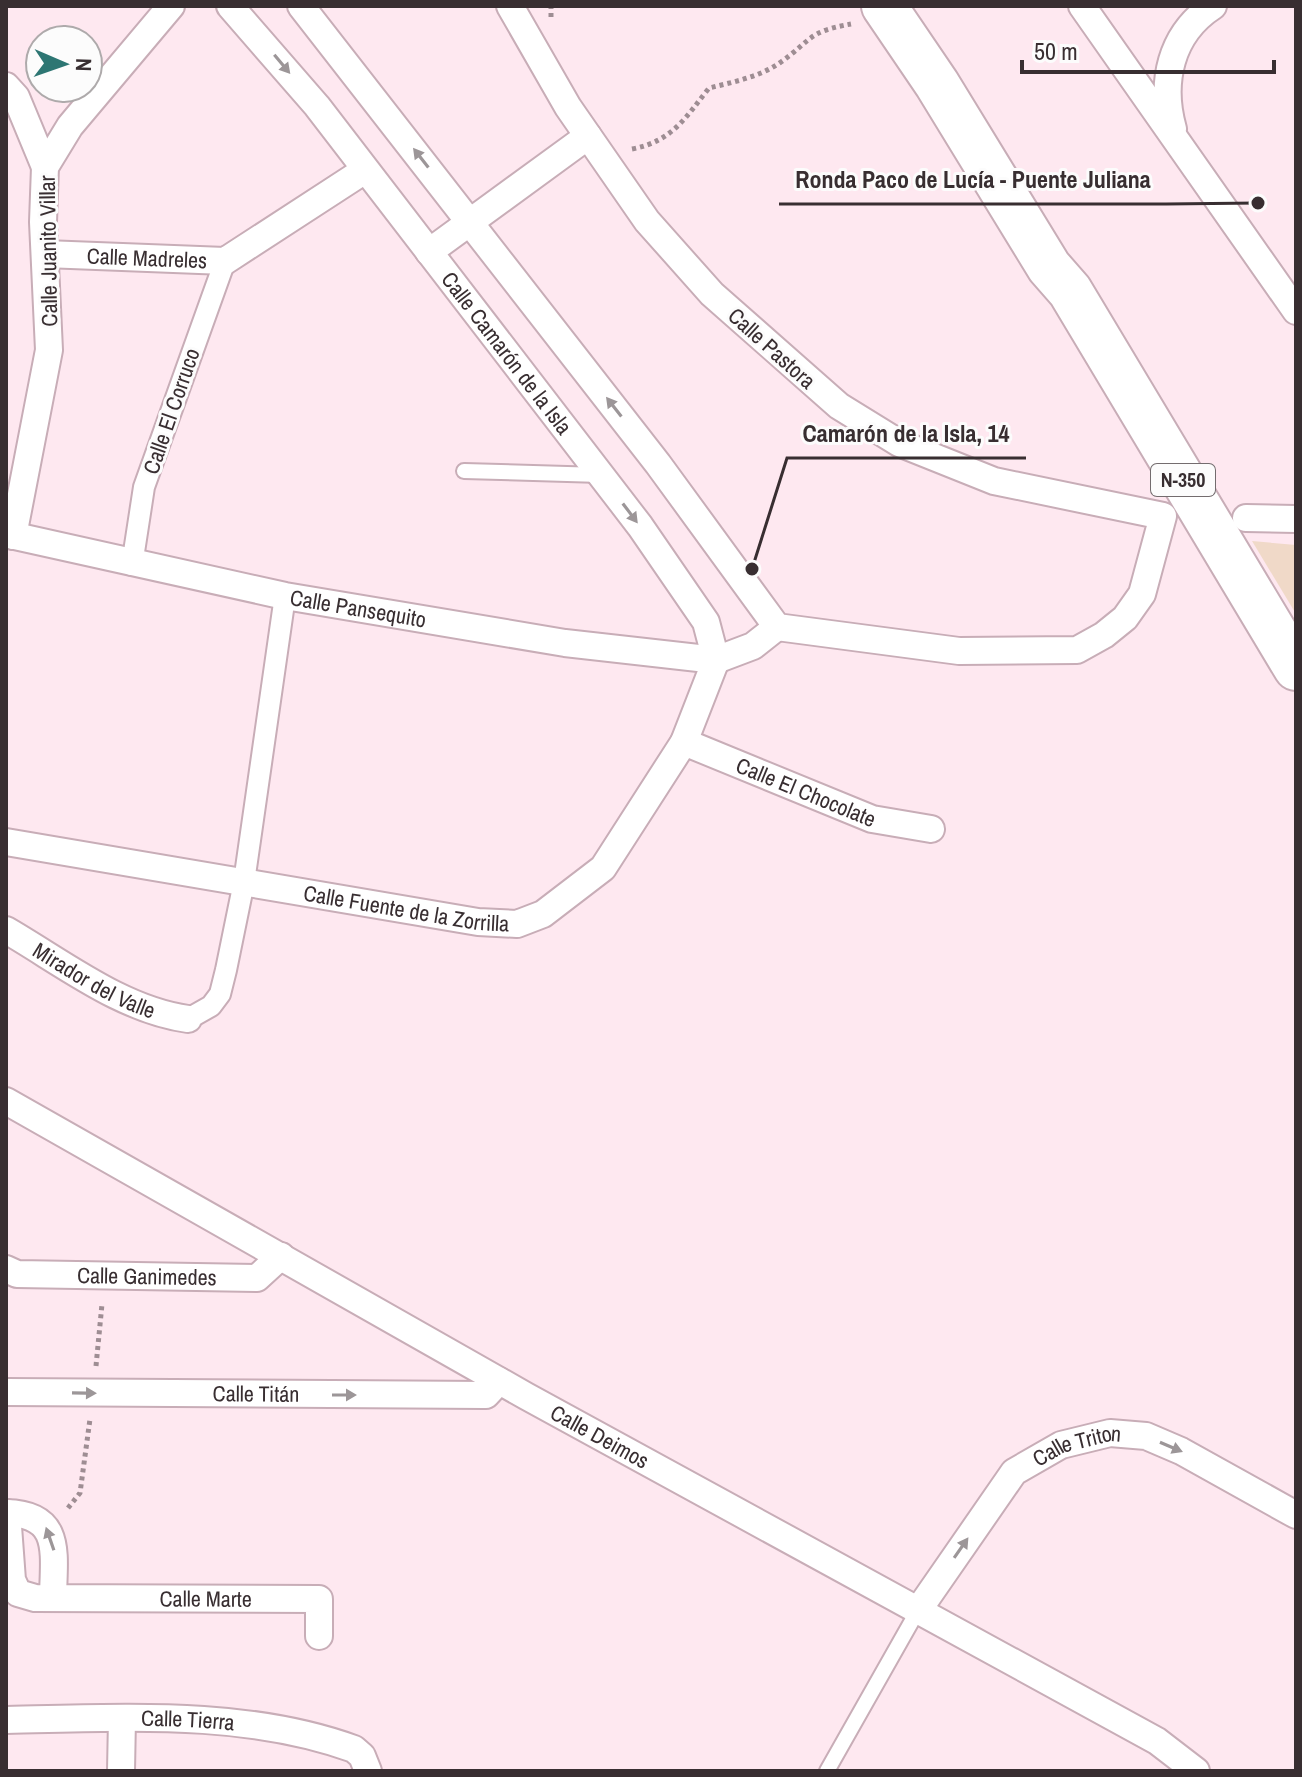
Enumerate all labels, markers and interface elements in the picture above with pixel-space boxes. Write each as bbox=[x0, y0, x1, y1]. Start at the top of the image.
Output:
north arrow bbox=[24, 24, 104, 104]
scale bar bbox=[1022, 24, 1274, 74]
text: 50 m bbox=[1034, 35, 1078, 67]
one-way arrow bbox=[273, 53, 290, 73]
text: N bbox=[69, 58, 99, 72]
one-way arrow bbox=[414, 148, 430, 168]
callout: Ronda Paco de Lucía - Puente Juliana bbox=[779, 156, 1166, 204]
text: Ronda Paco de Lucía - Puente Juliana bbox=[795, 163, 1151, 195]
street label: Calle Juanito Villar bbox=[32, 175, 64, 327]
street label: Calle Madreles bbox=[86, 241, 208, 275]
street label: Calle Camarón de la Isla bbox=[435, 265, 579, 440]
street label: Calle Pastora bbox=[722, 301, 822, 395]
street label: Calle El Corruco bbox=[135, 344, 207, 478]
one-way arrow bbox=[606, 397, 622, 417]
callout: Camarón de la Isla, 14 bbox=[787, 410, 1026, 458]
text: Camarón de la Isla, 14 bbox=[803, 417, 1009, 449]
road number: N-350 bbox=[1151, 464, 1215, 496]
one-way arrow bbox=[621, 503, 637, 523]
street label: Calle Pansequito bbox=[288, 582, 429, 634]
street label: Calle El Chocolate bbox=[732, 750, 881, 834]
street label: Calle Fuente de la Zorrilla bbox=[301, 878, 510, 939]
street label: Mirador del Valle bbox=[27, 935, 159, 1025]
street label: Calle Ganimedes bbox=[77, 1260, 217, 1292]
street label: Calle Titán bbox=[213, 1378, 299, 1409]
one-way arrow bbox=[72, 1387, 97, 1399]
one-way arrow bbox=[332, 1389, 357, 1401]
street label: Calle Deimos bbox=[545, 1397, 655, 1476]
street label: Calle Triton bbox=[1027, 1418, 1122, 1473]
one-way arrow bbox=[1159, 1440, 1183, 1453]
one-way arrow bbox=[43, 1527, 55, 1551]
one-way arrow bbox=[953, 1538, 968, 1559]
street label: Calle Marte bbox=[160, 1583, 252, 1614]
street label: Calle Tierra bbox=[141, 1703, 236, 1737]

